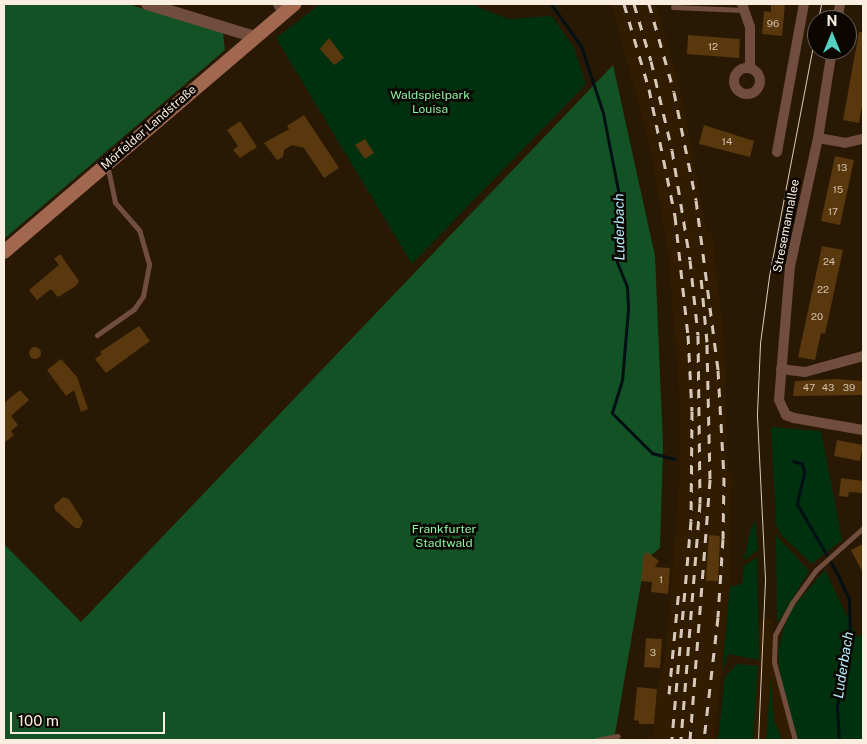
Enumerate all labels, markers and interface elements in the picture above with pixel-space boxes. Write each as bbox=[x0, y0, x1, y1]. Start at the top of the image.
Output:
north arrow bbox=[807, 10, 857, 60]
text: N bbox=[827, 13, 837, 29]
house number: 96 bbox=[767, 18, 779, 30]
house number: 12 bbox=[708, 41, 718, 53]
street label: Mörfelder Landstraße bbox=[98, 83, 200, 173]
park label: Waldspielpark Louisa bbox=[390, 89, 470, 117]
house number: 14 bbox=[722, 136, 732, 148]
house number: 13 bbox=[837, 162, 847, 174]
street label: Stresemannallee bbox=[771, 178, 803, 274]
house number: 15 bbox=[833, 184, 843, 196]
water label: Luderbach bbox=[610, 193, 628, 261]
house number: 17 bbox=[828, 206, 838, 218]
house number: 24 bbox=[823, 256, 835, 268]
house number: 22 bbox=[817, 284, 829, 296]
house number: 20 bbox=[811, 311, 823, 323]
house number: 47 bbox=[803, 382, 815, 394]
house number: 43 bbox=[822, 382, 834, 394]
house number: 39 bbox=[843, 382, 855, 394]
park label: Frankfurter Stadtwald bbox=[412, 523, 476, 551]
house number: 1 bbox=[659, 574, 663, 586]
water label: Luderbach bbox=[829, 630, 857, 700]
house number: 3 bbox=[650, 647, 656, 659]
scale bar bbox=[12, 702, 168, 734]
text: 100 m bbox=[18, 712, 59, 729]

